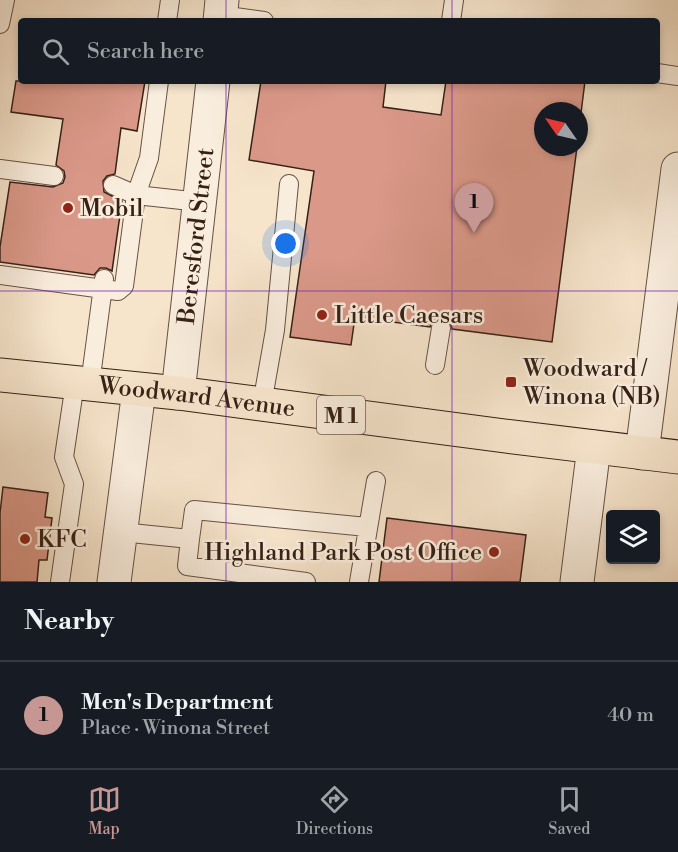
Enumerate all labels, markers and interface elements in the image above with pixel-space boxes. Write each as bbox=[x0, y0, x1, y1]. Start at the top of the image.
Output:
search box bbox=[18, 18, 660, 84]
icon: search bbox=[39, 35, 72, 68]
text: Search here bbox=[87, 38, 204, 65]
north arrow bbox=[534, 102, 588, 156]
street label: Beresford Street bbox=[172, 146, 221, 327]
pin: 1 bbox=[454, 184, 494, 233]
place label: Mobil bbox=[80, 194, 143, 224]
marker: Mobil bbox=[61, 201, 75, 215]
your location bbox=[271, 229, 300, 258]
place label: Little Caesars bbox=[334, 301, 483, 331]
marker: Little Caesars bbox=[315, 308, 329, 322]
place label: Woodward / Winona (NB) bbox=[522, 354, 661, 412]
street label: Woodward Avenue bbox=[96, 371, 297, 424]
marker: Woodward / Winona (NB) bbox=[504, 375, 518, 389]
road number: M 1 bbox=[317, 396, 365, 434]
map controls bbox=[606, 510, 660, 564]
button: layers bbox=[606, 510, 660, 564]
place label: KFC bbox=[37, 525, 87, 555]
marker: KFC bbox=[18, 532, 32, 546]
place label: Highland Park Post Office bbox=[204, 538, 482, 568]
marker: Highland Park Post Office bbox=[487, 545, 501, 559]
text: Nearby bbox=[24, 605, 114, 637]
text: Men's Department bbox=[81, 689, 273, 716]
text: 1 bbox=[39, 703, 48, 728]
text: 40 m bbox=[607, 703, 654, 728]
text: Place · Winona Street bbox=[81, 716, 270, 741]
tab: Map bbox=[88, 783, 121, 839]
tab: Directions bbox=[296, 783, 373, 839]
tab: Saved bbox=[548, 783, 590, 839]

